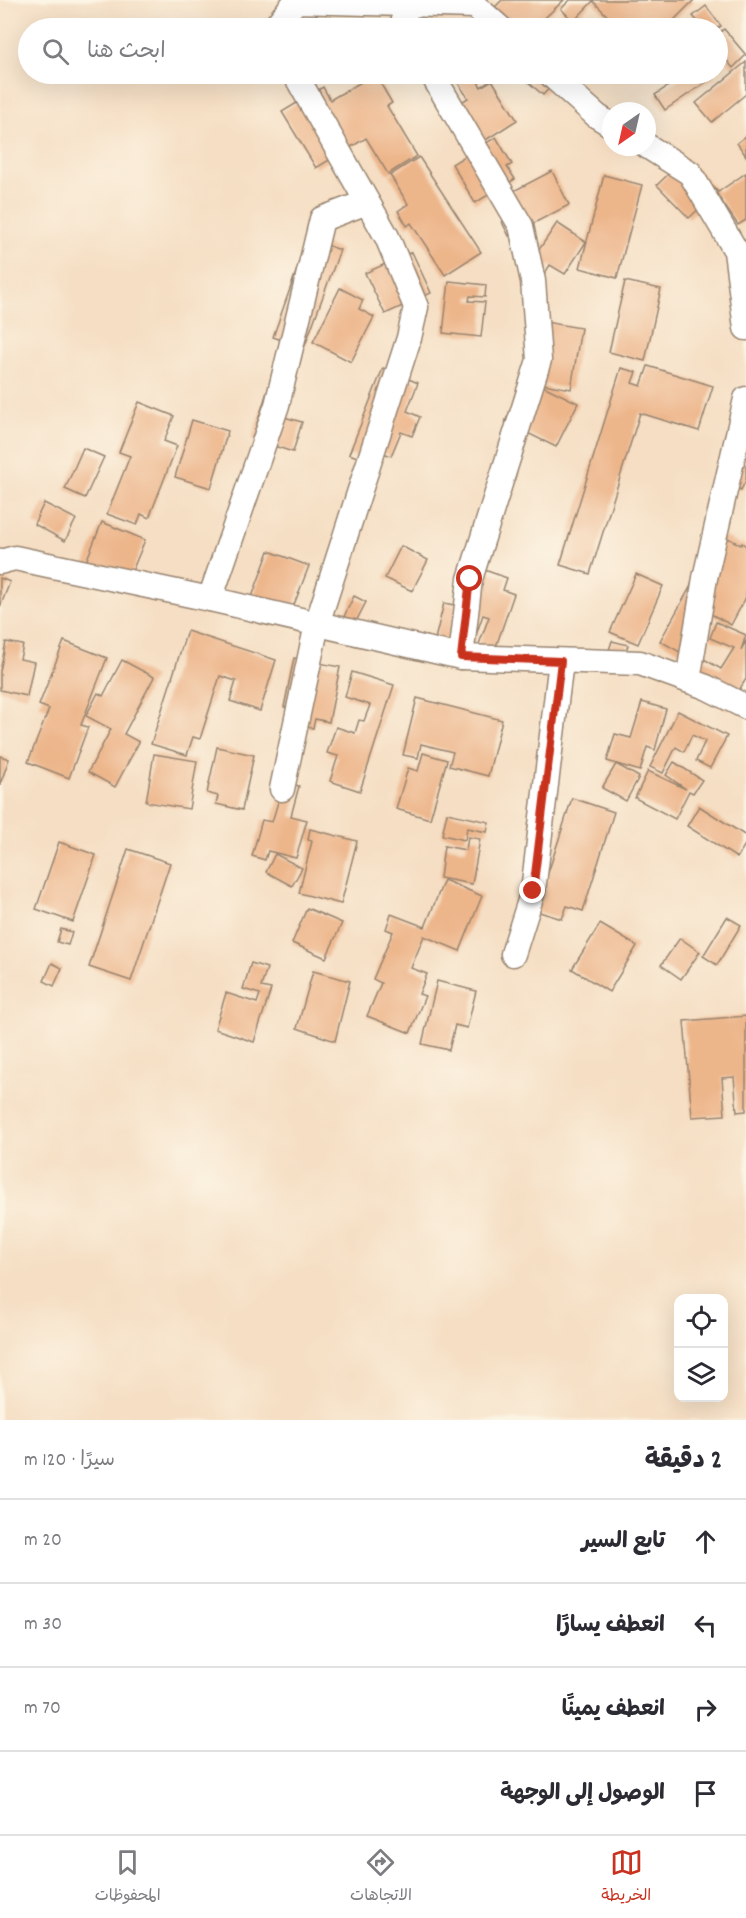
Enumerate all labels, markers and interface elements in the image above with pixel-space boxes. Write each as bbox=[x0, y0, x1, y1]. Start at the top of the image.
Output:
search box bbox=[18, 18, 728, 84]
icon: search bbox=[39, 35, 72, 68]
text: ابحث هنا bbox=[87, 37, 166, 68]
north arrow bbox=[602, 102, 656, 156]
route start bbox=[456, 565, 482, 591]
route end bbox=[519, 877, 545, 903]
map controls bbox=[674, 1294, 728, 1402]
button: locate bbox=[674, 1294, 728, 1348]
button: layers bbox=[674, 1348, 728, 1402]
text: 2 دقيقة bbox=[645, 1443, 722, 1480]
text: سيرًا · 120 m bbox=[24, 1447, 115, 1475]
icon: ahead bbox=[689, 1525, 722, 1558]
text: 20 m bbox=[24, 1527, 62, 1555]
text: تابع السير bbox=[582, 1527, 665, 1558]
icon: left bbox=[689, 1609, 722, 1642]
text: 30 m bbox=[24, 1611, 62, 1639]
text: انعطف يسارًا bbox=[556, 1611, 665, 1642]
icon: right bbox=[689, 1693, 722, 1726]
text: 70 m bbox=[24, 1695, 61, 1723]
text: انعطف يمينًا bbox=[562, 1695, 665, 1726]
icon: arrive bbox=[689, 1777, 722, 1810]
text: الوصول إلى الوجهة bbox=[500, 1779, 665, 1810]
tab: المحفوظات bbox=[95, 1846, 161, 1909]
tab: الاتجاهات bbox=[350, 1846, 412, 1909]
tab: الخريطة bbox=[601, 1846, 651, 1909]

